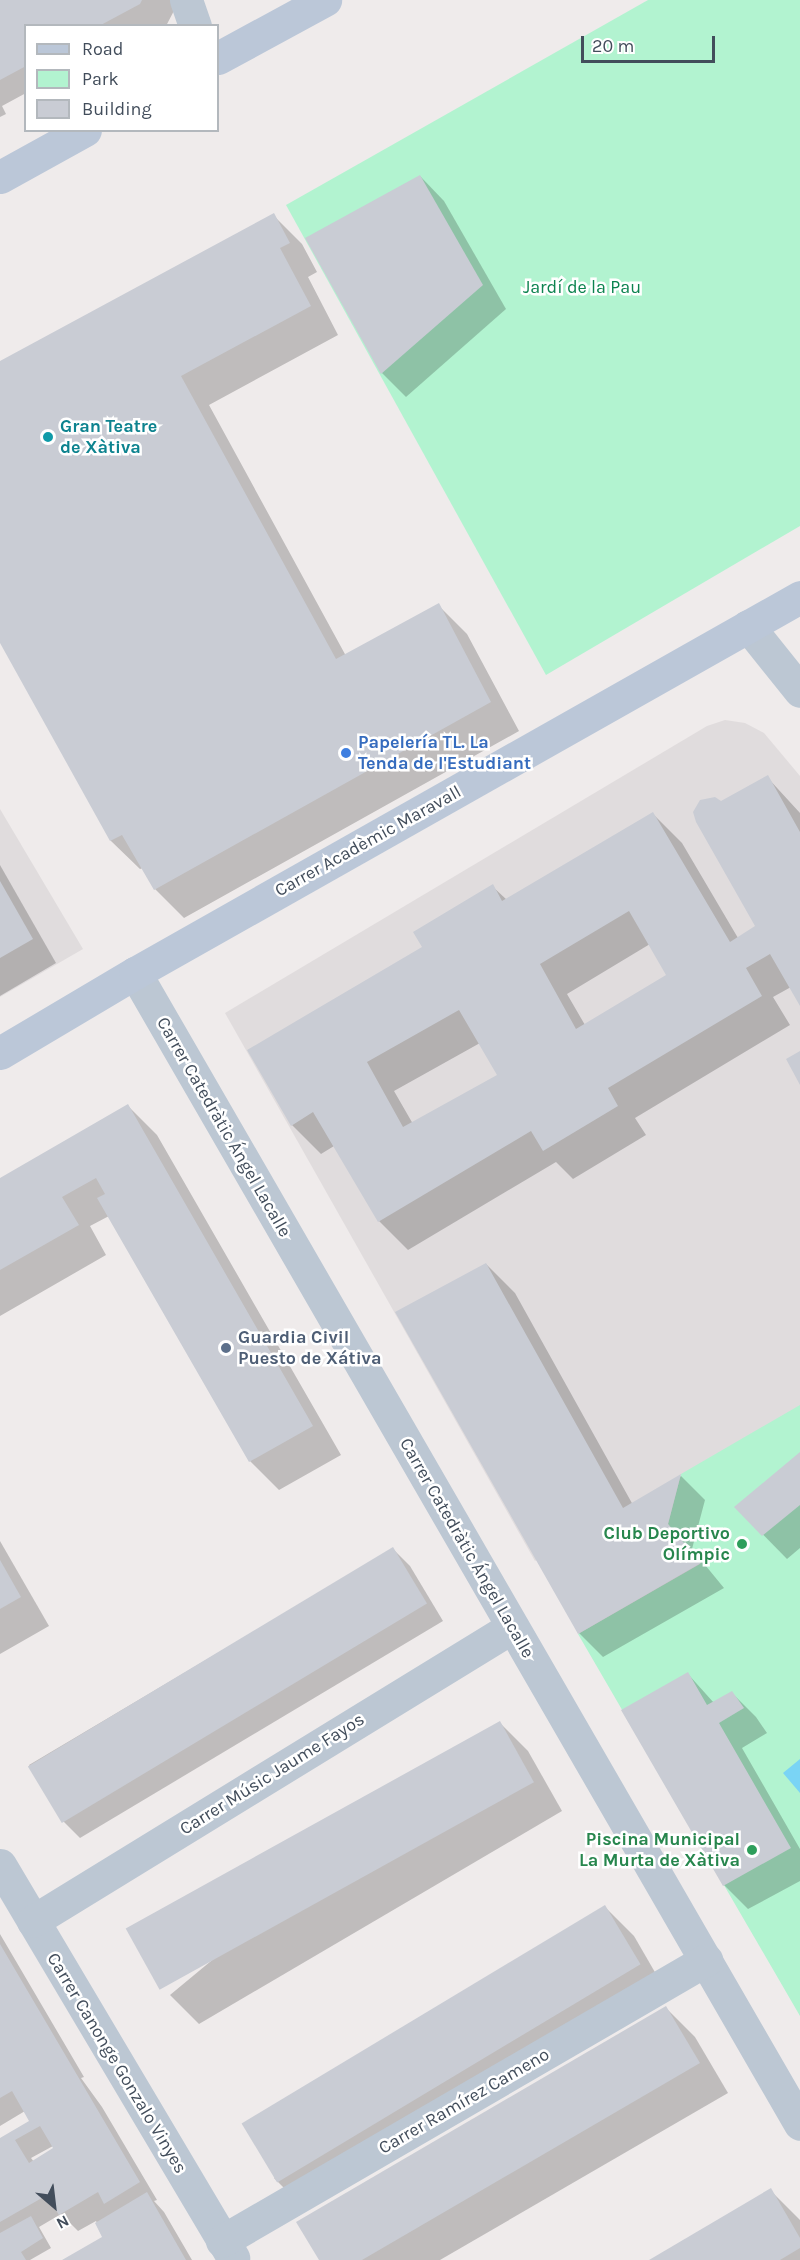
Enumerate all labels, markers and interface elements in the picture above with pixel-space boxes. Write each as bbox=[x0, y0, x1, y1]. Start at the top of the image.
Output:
legend bbox=[24, 24, 219, 132]
scale bar bbox=[584, 24, 718, 62]
text: 20 m bbox=[592, 35, 634, 57]
text: Road bbox=[82, 38, 123, 60]
text: Park bbox=[82, 68, 119, 90]
text: Building bbox=[82, 98, 152, 120]
park label: Jardí de la Pau bbox=[523, 276, 641, 298]
place label: Gran Teatre de Xàtiva bbox=[60, 416, 157, 458]
marker: Gran Teatre de Xàtiva bbox=[41, 430, 55, 444]
place label: Papelería TL. La Tenda de l'Estudiant bbox=[358, 732, 531, 774]
marker: Papelería TL. La Tenda de l'Estudiant bbox=[339, 746, 353, 760]
street label: Carrer Acadèmic Maravall bbox=[271, 781, 465, 901]
street label: Carrer Catedràtic Ángel Lacalle bbox=[152, 1013, 296, 1241]
place label: Guardia Civil Puesto de Xátiva bbox=[238, 1327, 381, 1370]
marker: Guardia Civil Puesto de Xátiva bbox=[219, 1341, 233, 1355]
street label: Carrer Catedràtic Ángel Lacalle bbox=[395, 1434, 539, 1662]
place label: Club Deportivo Olímpic bbox=[604, 1523, 730, 1565]
marker: Club Deportivo Olímpic bbox=[735, 1537, 749, 1551]
street label: Carrer Músic Jaume Fayos bbox=[176, 1708, 368, 1840]
place label: Piscina Municipal La Murta de Xàtiva bbox=[579, 1829, 740, 1872]
marker: Piscina Municipal La Murta de Xàtiva bbox=[745, 1843, 759, 1857]
street label: Carrer Canonge Gonzalo Vinyes bbox=[42, 1949, 192, 2177]
street label: Carrer Ramírez Cameno bbox=[375, 2043, 553, 2159]
north arrow bbox=[24, 2176, 84, 2236]
text: N bbox=[53, 2211, 72, 2233]

